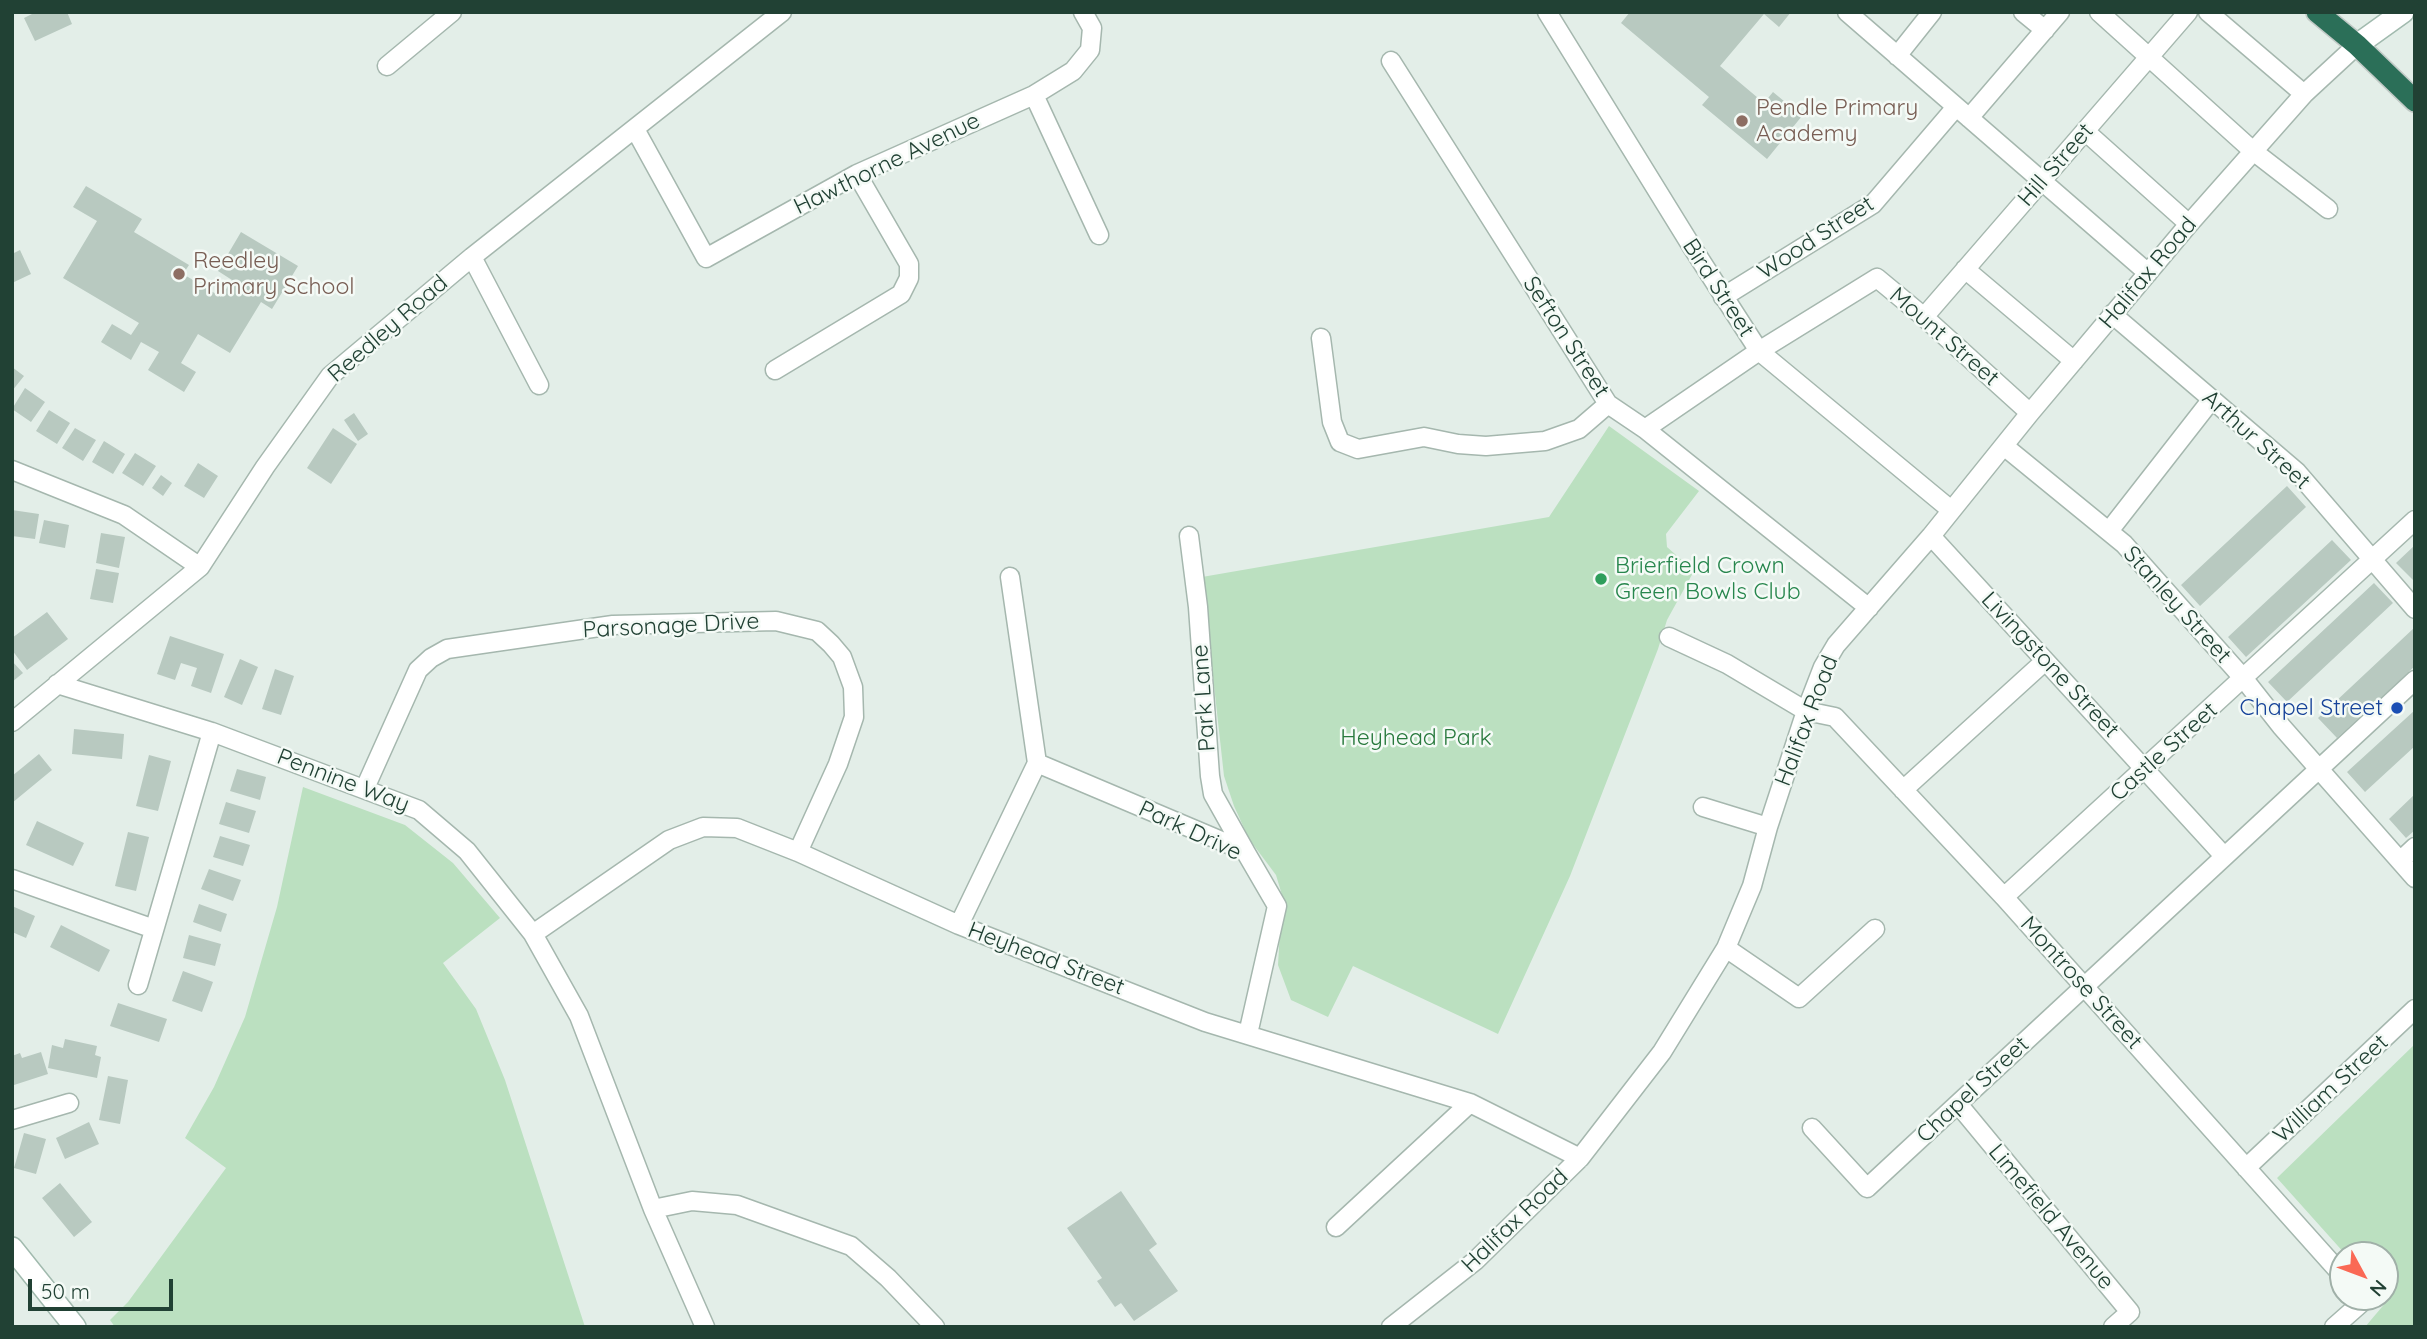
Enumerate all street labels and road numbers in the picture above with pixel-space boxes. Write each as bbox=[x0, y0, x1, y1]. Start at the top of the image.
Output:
street label: Hawthorne Avenue bbox=[789, 107, 985, 221]
street label: Hill Street bbox=[2012, 118, 2100, 212]
street label: Wood Street bbox=[1753, 190, 1879, 286]
street label: Halifax Road bbox=[2093, 212, 2203, 334]
street label: Bird Street bbox=[1676, 234, 1760, 342]
street label: Reedley Road bbox=[323, 270, 453, 388]
street label: Sefton Street bbox=[1517, 272, 1615, 402]
street label: Mount Street bbox=[1884, 282, 2004, 392]
street label: Arthur Street bbox=[2196, 384, 2316, 496]
street label: Stanley Street bbox=[2117, 541, 2237, 669]
street label: Livingstone Street bbox=[1975, 586, 2125, 744]
street label: Parsonage Drive bbox=[582, 608, 760, 644]
street label: Park Lane bbox=[1186, 643, 1222, 753]
street label: Halifax Road bbox=[1769, 652, 1845, 790]
street label: Castle Street bbox=[2105, 697, 2223, 807]
street label: Pennine Way bbox=[273, 743, 413, 819]
street label: Park Drive bbox=[1134, 795, 1246, 867]
street label: Montrose Street bbox=[2014, 911, 2148, 1055]
street label: Heyhead Street bbox=[964, 916, 1128, 1002]
street label: William Street bbox=[2268, 1029, 2394, 1149]
street label: Chapel Street bbox=[1911, 1031, 2035, 1149]
street label: Limefield Avenue bbox=[1982, 1139, 2120, 1295]
street label: Halifax Road bbox=[1456, 1163, 1574, 1279]

